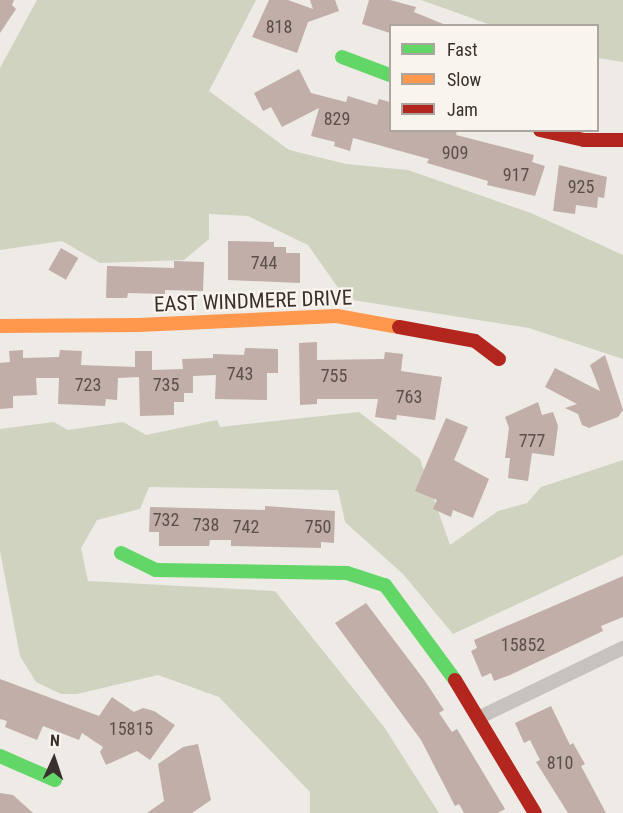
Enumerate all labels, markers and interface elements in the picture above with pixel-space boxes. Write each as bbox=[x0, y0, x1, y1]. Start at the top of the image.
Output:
house number: 818 bbox=[266, 16, 292, 38]
legend bbox=[389, 24, 599, 132]
text: Fast bbox=[447, 39, 478, 60]
text: Slow bbox=[447, 69, 481, 90]
text: Jam bbox=[447, 99, 478, 120]
house number: 829 bbox=[324, 108, 350, 130]
house number: 909 bbox=[442, 142, 468, 164]
house number: 917 bbox=[503, 164, 529, 186]
house number: 925 bbox=[568, 176, 594, 198]
house number: 744 bbox=[251, 252, 277, 274]
street label: EAST WINDMERE DRIVE bbox=[153, 285, 353, 317]
house number: 743 bbox=[227, 363, 253, 385]
house number: 755 bbox=[321, 365, 347, 387]
house number: 723 bbox=[75, 374, 101, 396]
house number: 735 bbox=[153, 374, 179, 396]
house number: 763 bbox=[396, 386, 422, 408]
house number: 777 bbox=[519, 430, 545, 452]
house number: 732 bbox=[153, 509, 179, 531]
house number: 738 bbox=[193, 514, 219, 536]
house number: 742 bbox=[233, 516, 259, 538]
house number: 750 bbox=[305, 516, 331, 538]
house number: 15852 bbox=[501, 634, 545, 656]
house number: 15815 bbox=[109, 718, 153, 740]
north arrow bbox=[24, 729, 84, 789]
text: N bbox=[50, 731, 60, 750]
house number: 810 bbox=[547, 752, 573, 774]

